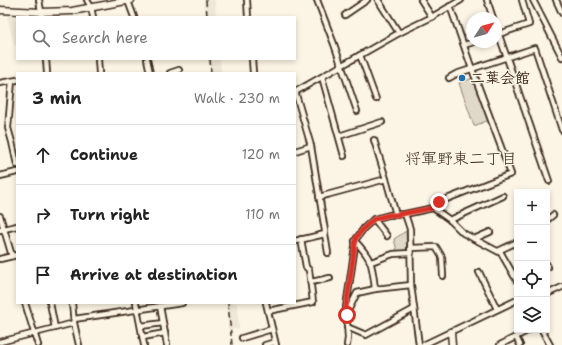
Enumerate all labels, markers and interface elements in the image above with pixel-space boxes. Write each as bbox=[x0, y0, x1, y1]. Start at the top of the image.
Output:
north arrow bbox=[466, 12, 502, 48]
search box bbox=[16, 16, 296, 60]
icon: search bbox=[30, 27, 52, 49]
text: Search here bbox=[62, 28, 148, 48]
place label: 二葉会館 bbox=[470, 68, 530, 88]
marker: 二葉会館 bbox=[457, 73, 467, 83]
text: 3 min bbox=[32, 87, 82, 109]
text: Walk · 230 m bbox=[194, 90, 280, 107]
icon: ahead bbox=[32, 144, 54, 166]
text: Continue bbox=[70, 145, 138, 165]
text: 120 m bbox=[242, 146, 280, 163]
district label: 将軍野東二丁目 bbox=[405, 148, 517, 169]
map controls bbox=[514, 189, 550, 333]
button: + bbox=[514, 189, 550, 225]
route end bbox=[430, 193, 448, 211]
icon: right bbox=[32, 204, 54, 226]
text: Turn right bbox=[70, 205, 150, 225]
text: 110 m bbox=[245, 206, 280, 223]
button: − bbox=[514, 225, 550, 261]
button: locate bbox=[514, 261, 550, 297]
icon: arrive bbox=[32, 264, 54, 286]
text: Arrive at destination bbox=[70, 265, 238, 285]
button: layers bbox=[514, 297, 550, 333]
route start bbox=[338, 306, 356, 324]

